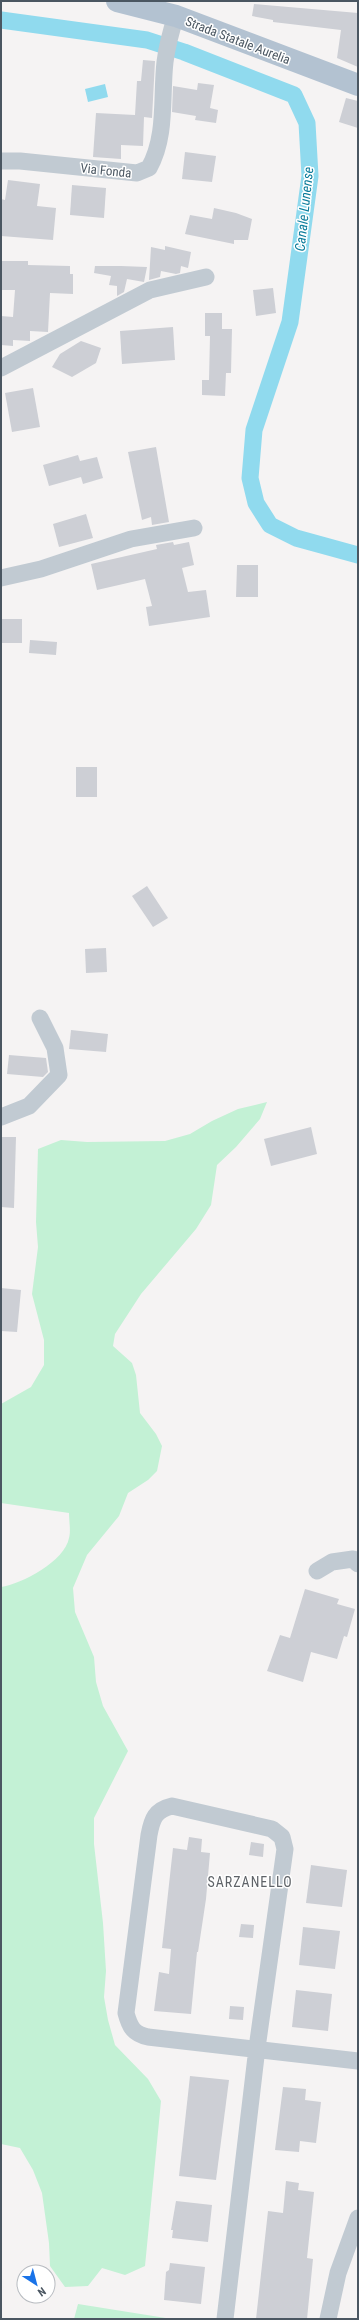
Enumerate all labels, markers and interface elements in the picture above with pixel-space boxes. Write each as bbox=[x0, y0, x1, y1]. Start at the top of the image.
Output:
street label: Strada Statale Aurelia bbox=[183, 14, 292, 67]
street label: Via Fonda bbox=[80, 160, 132, 181]
water label: Canale Lunense bbox=[292, 166, 316, 252]
district label: SARZANELLO bbox=[207, 1874, 293, 1890]
north arrow bbox=[16, 2264, 56, 2304]
text: N bbox=[35, 2284, 48, 2299]

